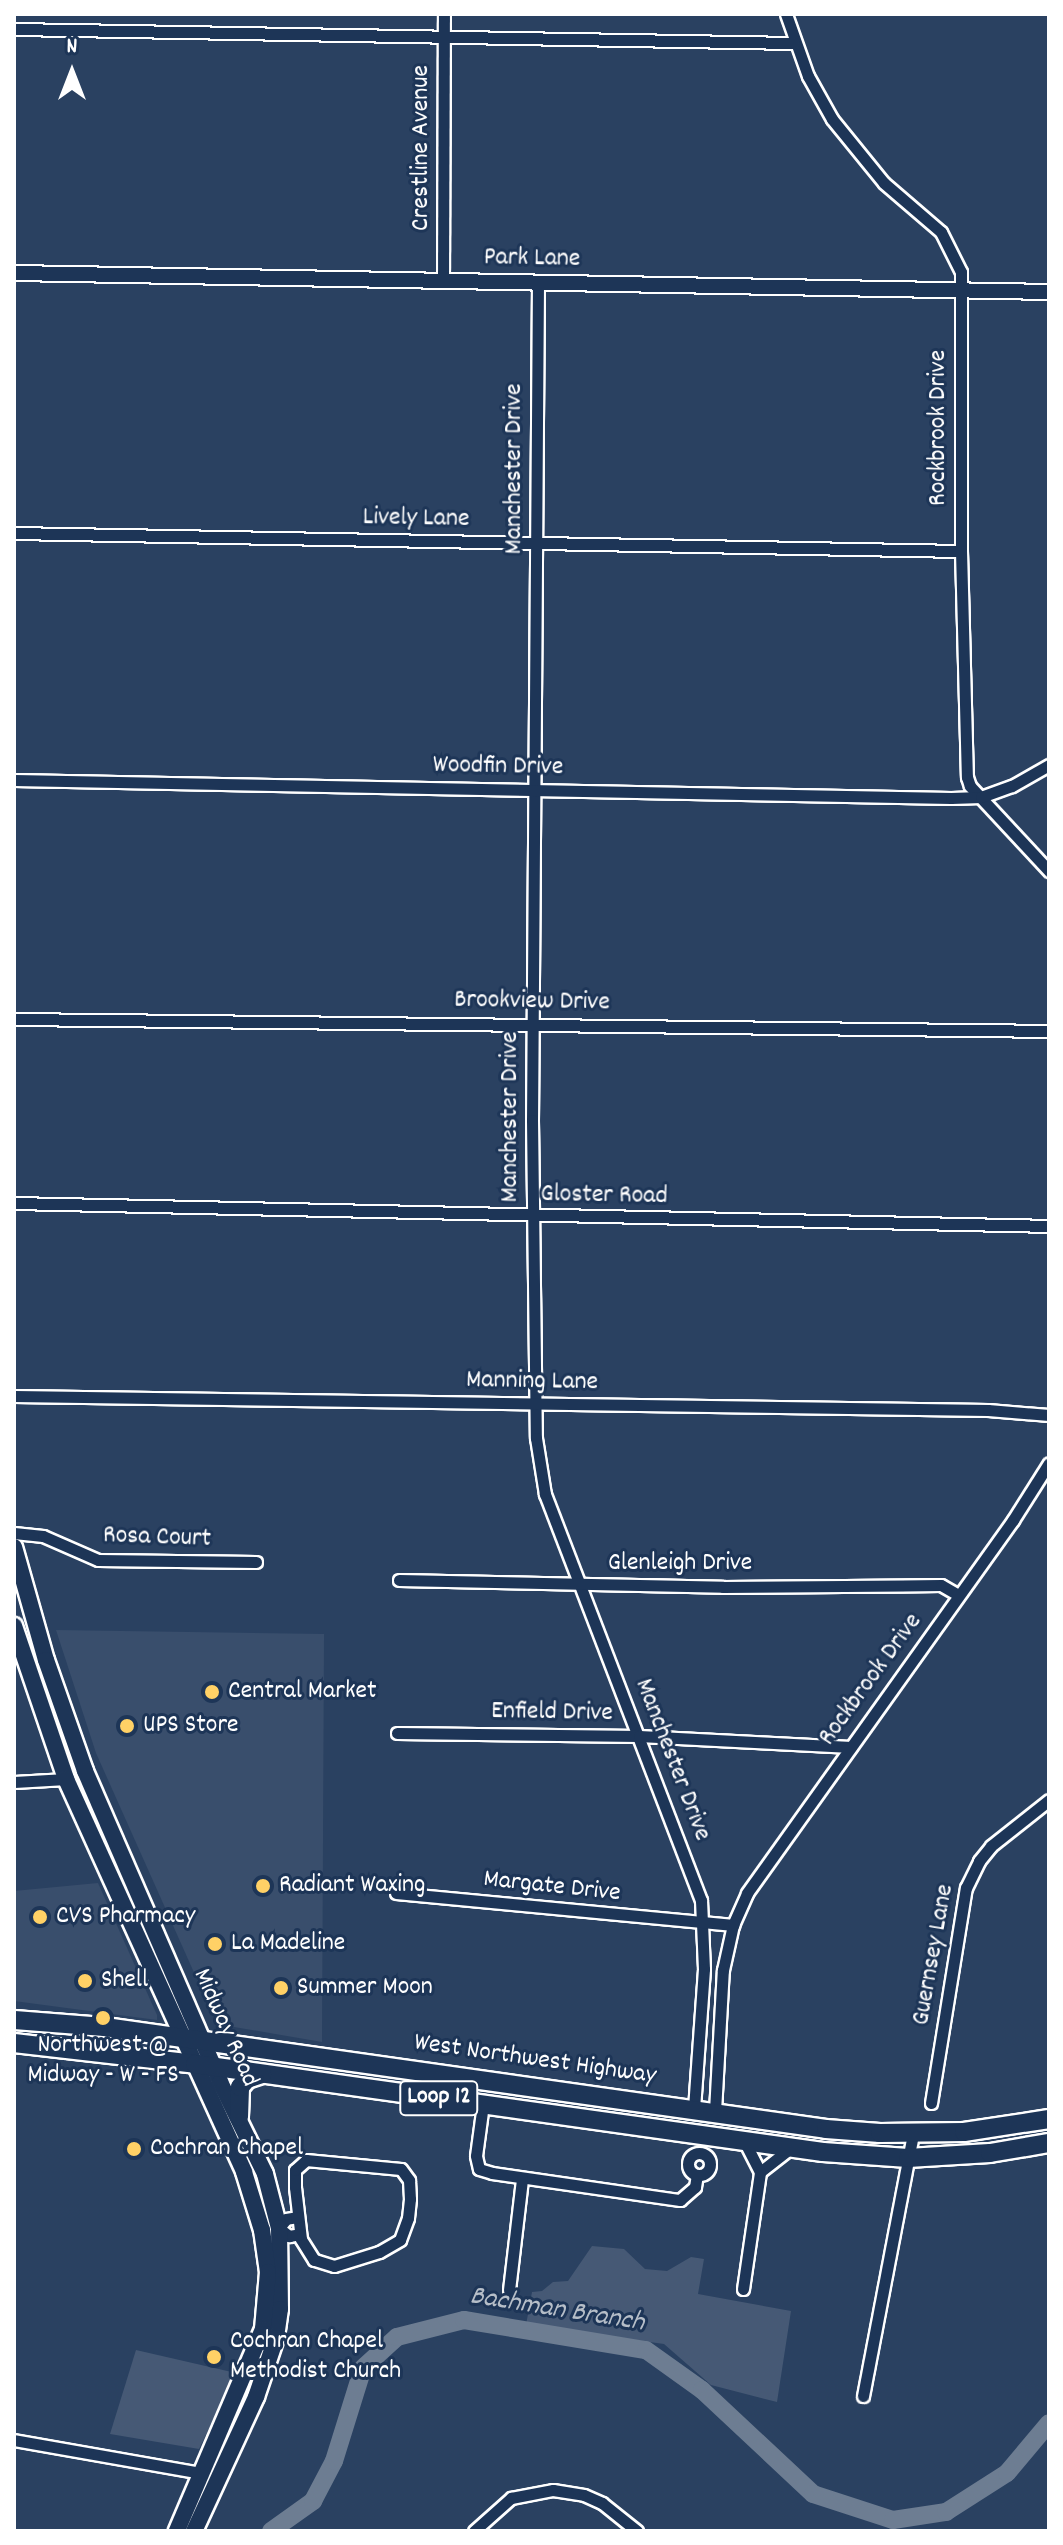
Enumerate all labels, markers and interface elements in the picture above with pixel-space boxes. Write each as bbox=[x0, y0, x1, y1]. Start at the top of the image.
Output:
north arrow bbox=[32, 32, 112, 112]
text: N bbox=[67, 32, 77, 63]
street label: Crestline Avenue bbox=[406, 65, 438, 231]
street label: Park Lane bbox=[483, 243, 581, 275]
street label: Rockbrook Drive bbox=[923, 350, 955, 506]
street label: Manchester Drive bbox=[499, 384, 531, 554]
street label: Lively Lane bbox=[362, 502, 470, 536]
street label: Woodfin Drive bbox=[433, 750, 563, 784]
street label: Brookview Drive bbox=[454, 985, 610, 1019]
street label: Manchester Drive bbox=[495, 1032, 527, 1202]
street label: Gloster Road bbox=[540, 1179, 668, 1213]
street label: Manning Lane bbox=[466, 1365, 598, 1399]
street label: Rosa Court bbox=[102, 1521, 212, 1555]
street label: Glenleigh Drive bbox=[608, 1548, 752, 1580]
street label: Rockbrook Drive bbox=[813, 1608, 929, 1752]
street label: Manchester Drive bbox=[627, 1675, 717, 1845]
place label: Central Market bbox=[228, 1676, 377, 1708]
marker: Central Market bbox=[203, 1683, 221, 1701]
street label: Enfield Drive bbox=[491, 1696, 613, 1730]
place label: UPS Store bbox=[143, 1710, 238, 1742]
marker: UPS Store bbox=[118, 1717, 136, 1735]
street label: Margate Drive bbox=[482, 1864, 622, 1910]
place label: Radiant Waxing bbox=[279, 1870, 425, 1902]
marker: Radiant Waxing bbox=[254, 1877, 272, 1895]
street label: Guernsey Lane bbox=[906, 1882, 962, 2028]
place label: CVS Pharmacy bbox=[56, 1901, 195, 1933]
marker: CVS Pharmacy bbox=[31, 1908, 49, 1926]
place label: La Madeline bbox=[231, 1928, 345, 1960]
marker: La Madeline bbox=[206, 1935, 224, 1953]
street label: Midway Road bbox=[185, 1964, 265, 2092]
place label: Shell bbox=[101, 1965, 148, 1997]
marker: Shell bbox=[76, 1972, 94, 1990]
place label: Summer Moon bbox=[297, 1972, 433, 2004]
marker: Summer Moon bbox=[272, 1979, 290, 1997]
marker: Northwest @ Midway - W - FS bbox=[94, 2009, 112, 2027]
street label: West Northwest Highway bbox=[412, 2028, 658, 2092]
place label: Northwest @ Midway - W - FS bbox=[27, 2030, 179, 2092]
road number: Loop 12 bbox=[399, 2078, 479, 2118]
place label: Cochran Chapel bbox=[150, 2133, 303, 2165]
marker: Cochran Chapel bbox=[125, 2140, 143, 2158]
water label: Bachman Branch bbox=[467, 2281, 647, 2341]
place label: Cochran Chapel Methodist Church bbox=[230, 2326, 401, 2388]
marker: Cochran Chapel Methodist Church bbox=[205, 2348, 223, 2366]

